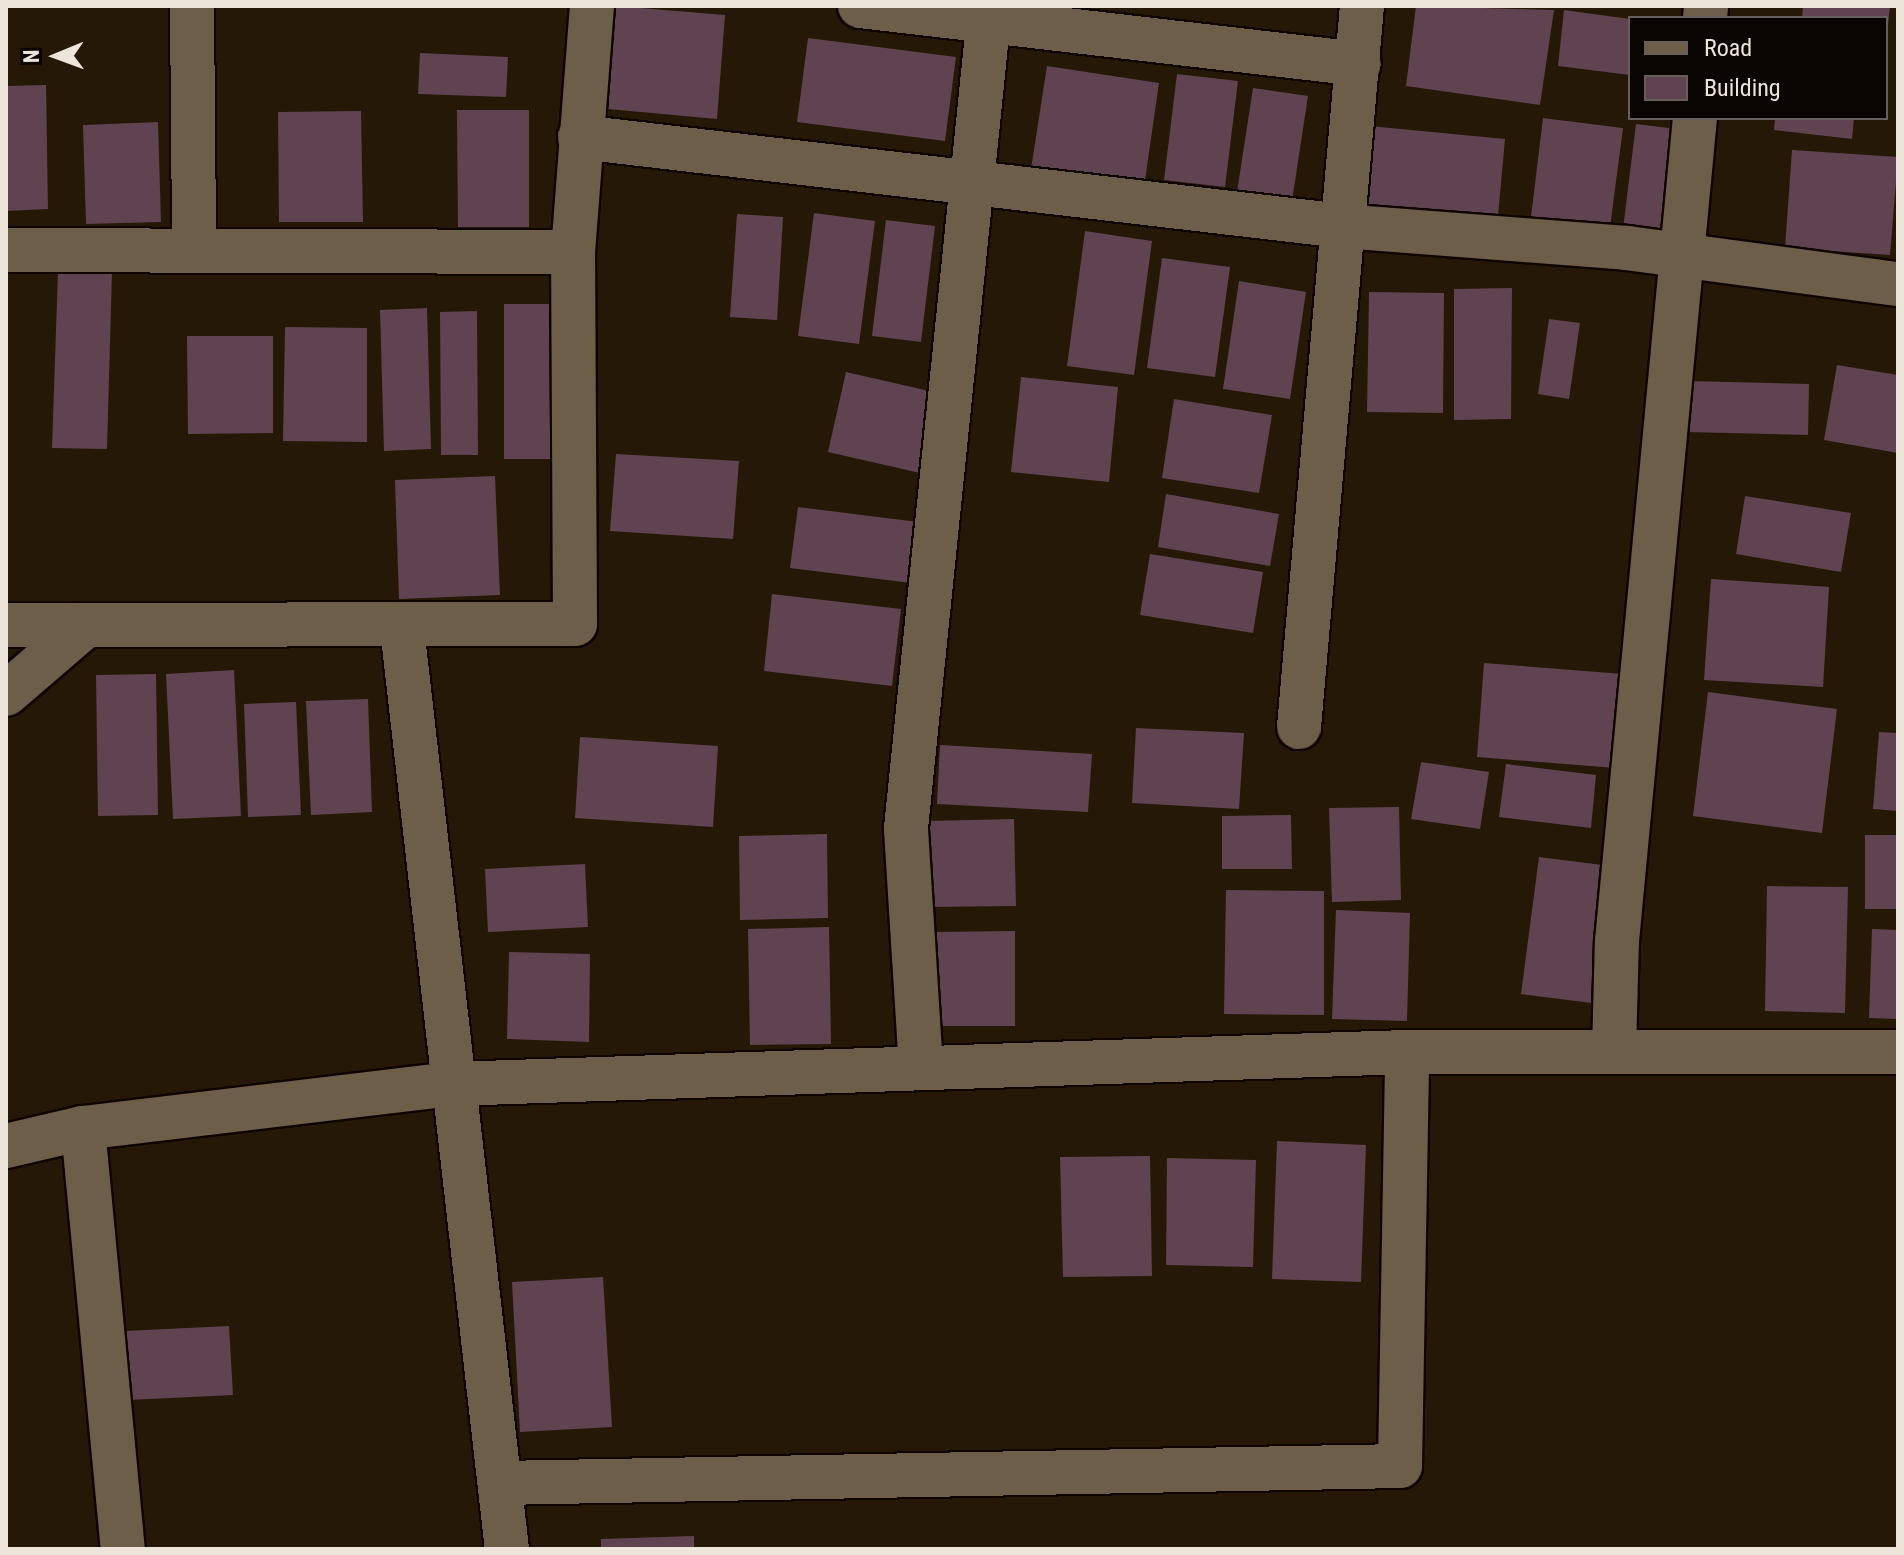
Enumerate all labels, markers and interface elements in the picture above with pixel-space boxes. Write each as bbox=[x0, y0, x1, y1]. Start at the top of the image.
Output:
north arrow bbox=[16, 16, 96, 96]
legend bbox=[1628, 16, 1888, 120]
text: Road bbox=[1704, 34, 1752, 62]
text: N bbox=[19, 49, 44, 63]
text: Building bbox=[1704, 74, 1781, 102]

